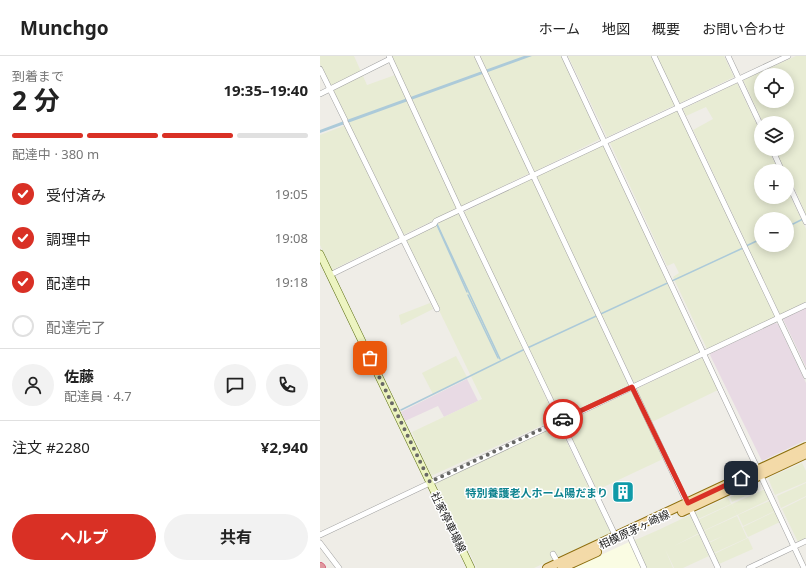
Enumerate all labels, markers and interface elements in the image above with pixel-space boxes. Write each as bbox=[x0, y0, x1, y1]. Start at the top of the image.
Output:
text: Munchgo bbox=[20, 15, 109, 41]
text: ホーム bbox=[538, 19, 580, 38]
text: 地図 bbox=[602, 19, 630, 38]
text: 概要 bbox=[652, 19, 680, 38]
text: お問い合わせ bbox=[702, 19, 786, 38]
text: 到着まで bbox=[12, 67, 64, 85]
map controls bbox=[754, 68, 794, 252]
button: locate bbox=[754, 68, 794, 108]
text: 19:35–19:40 bbox=[223, 80, 308, 100]
text: 2 分 bbox=[12, 82, 60, 118]
button: layers bbox=[754, 116, 794, 156]
text: 配達中 · 380 m bbox=[12, 145, 99, 163]
button: + bbox=[754, 164, 794, 204]
icon: check bbox=[12, 183, 34, 205]
text: 受付済み bbox=[46, 185, 106, 205]
text: 19:05 bbox=[275, 185, 308, 203]
button: − bbox=[754, 212, 794, 252]
icon: check bbox=[12, 227, 34, 249]
text: 調理中 bbox=[46, 229, 91, 249]
text: 19:08 bbox=[275, 229, 308, 247]
icon: check bbox=[12, 271, 34, 293]
text: 配達中 bbox=[46, 273, 91, 293]
text: 19:18 bbox=[275, 273, 308, 291]
text: 配達完了 bbox=[46, 317, 106, 337]
pin bbox=[353, 341, 387, 375]
icon: bag bbox=[359, 347, 381, 369]
button: person bbox=[12, 364, 54, 406]
button: chat bbox=[214, 364, 256, 406]
button: phone bbox=[266, 364, 308, 406]
text: 佐藤 bbox=[64, 366, 94, 386]
text: 配達員 · 4.7 bbox=[64, 387, 132, 405]
courier bbox=[543, 399, 583, 439]
icon: car bbox=[552, 408, 574, 430]
text: 注文 #2280 bbox=[12, 437, 90, 457]
text: ¥2,940 bbox=[261, 437, 308, 457]
pin bbox=[724, 461, 758, 495]
icon: home bbox=[730, 467, 752, 489]
building icon: 特別養護老人ホーム陽だまり bbox=[610, 479, 636, 505]
place label: 特別養護老人ホーム陽だまり bbox=[466, 485, 608, 500]
street label: 社家停車場線 bbox=[428, 489, 470, 555]
street label: 相模原茅ヶ崎線 bbox=[596, 506, 672, 552]
button: ヘルプ bbox=[12, 514, 156, 560]
button: 共有 bbox=[164, 514, 308, 560]

